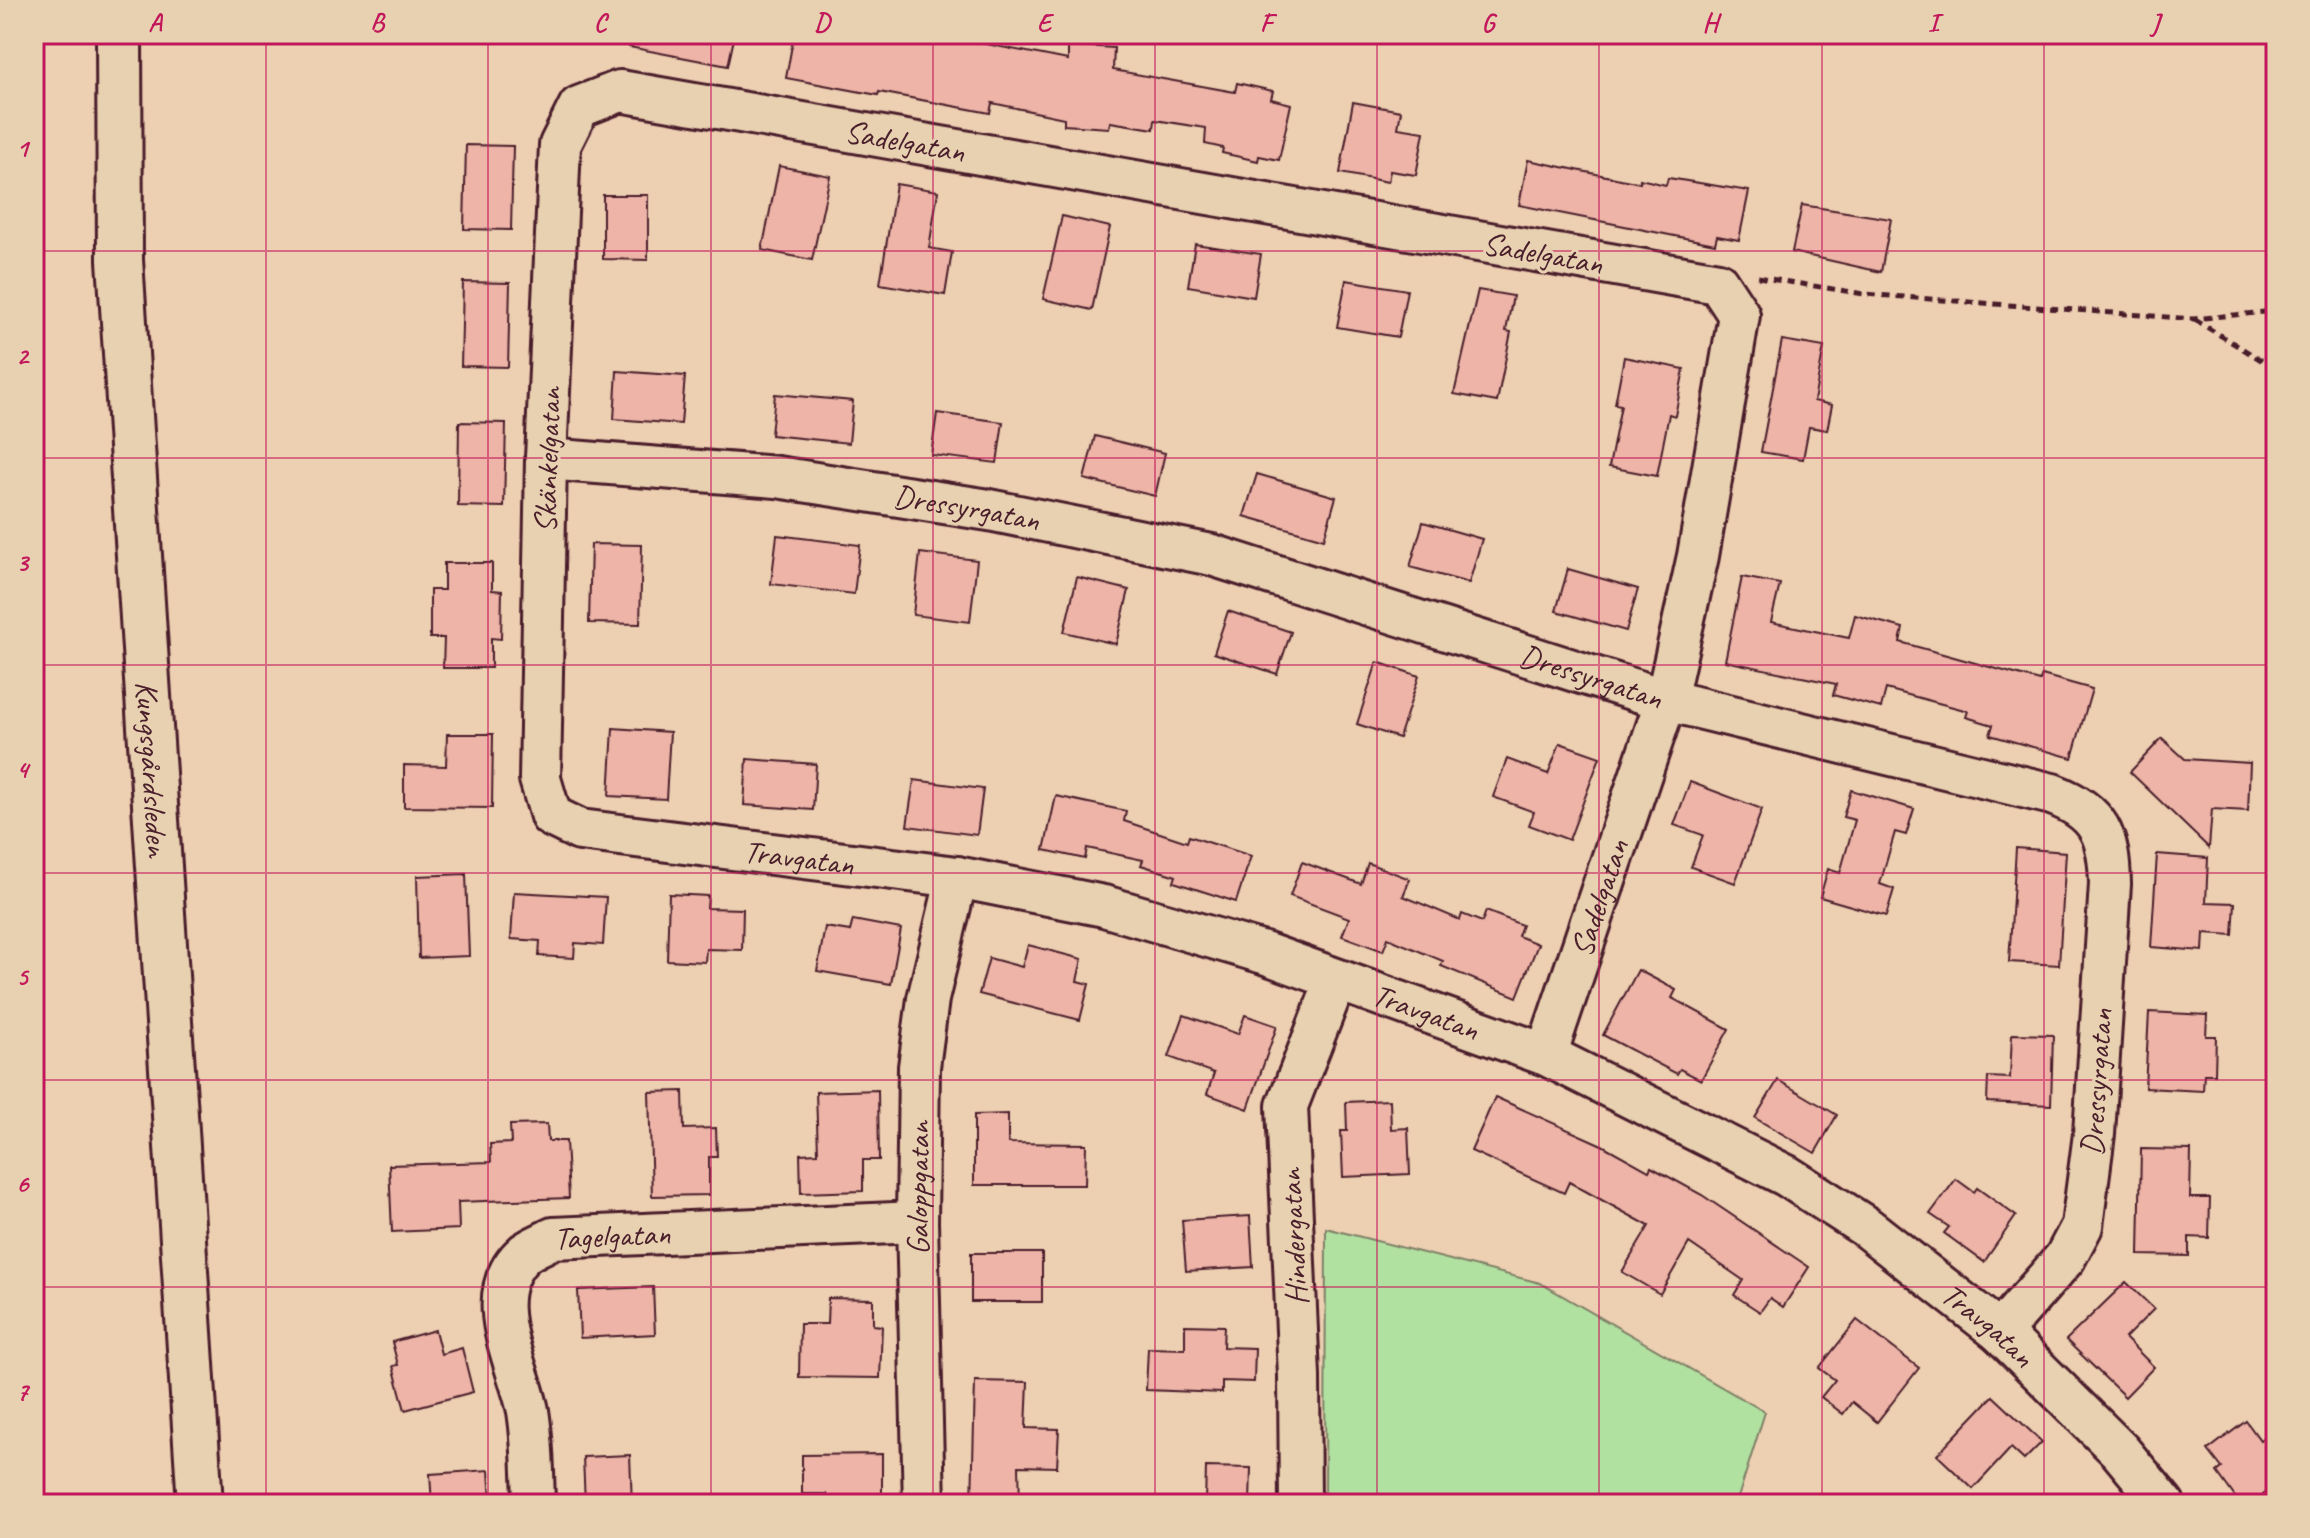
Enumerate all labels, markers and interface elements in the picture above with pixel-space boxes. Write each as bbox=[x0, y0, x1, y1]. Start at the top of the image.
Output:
text: A bbox=[148, 6, 163, 39]
text: B bbox=[370, 6, 386, 39]
text: C bbox=[594, 6, 610, 39]
text: D bbox=[814, 6, 832, 39]
text: E bbox=[1037, 6, 1055, 39]
text: F bbox=[1260, 6, 1278, 39]
text: G bbox=[1482, 6, 1498, 39]
text: H bbox=[1703, 6, 1723, 39]
text: I bbox=[1928, 6, 1945, 39]
text: J bbox=[2149, 6, 2164, 39]
street label: Sadelgatan bbox=[842, 111, 969, 172]
text: 1 bbox=[16, 132, 31, 165]
street label: Sadelgatan bbox=[1480, 223, 1607, 284]
text: 2 bbox=[16, 339, 30, 372]
street label: Skänkelgatan bbox=[524, 385, 571, 534]
street label: Dressyrgatan bbox=[891, 475, 1044, 541]
text: 3 bbox=[16, 546, 30, 579]
street label: Dressyrgatan bbox=[1515, 635, 1668, 719]
street label: Kungsgårdsleden bbox=[126, 680, 178, 860]
text: 4 bbox=[16, 753, 31, 786]
street label: Travgatan bbox=[742, 831, 857, 885]
street label: Sadelgatan bbox=[1561, 833, 1639, 962]
text: 5 bbox=[16, 960, 30, 993]
street label: Travgatan bbox=[1367, 974, 1485, 1050]
street label: Dressyrgatan bbox=[2071, 1007, 2122, 1157]
street label: Galoppgatan bbox=[897, 1119, 939, 1256]
street label: Hindergatan bbox=[1269, 1166, 1318, 1306]
text: 6 bbox=[16, 1167, 30, 1200]
street label: Tagelgatan bbox=[553, 1213, 672, 1259]
street label: Travgatan bbox=[1933, 1274, 2044, 1377]
text: 7 bbox=[16, 1375, 30, 1408]

